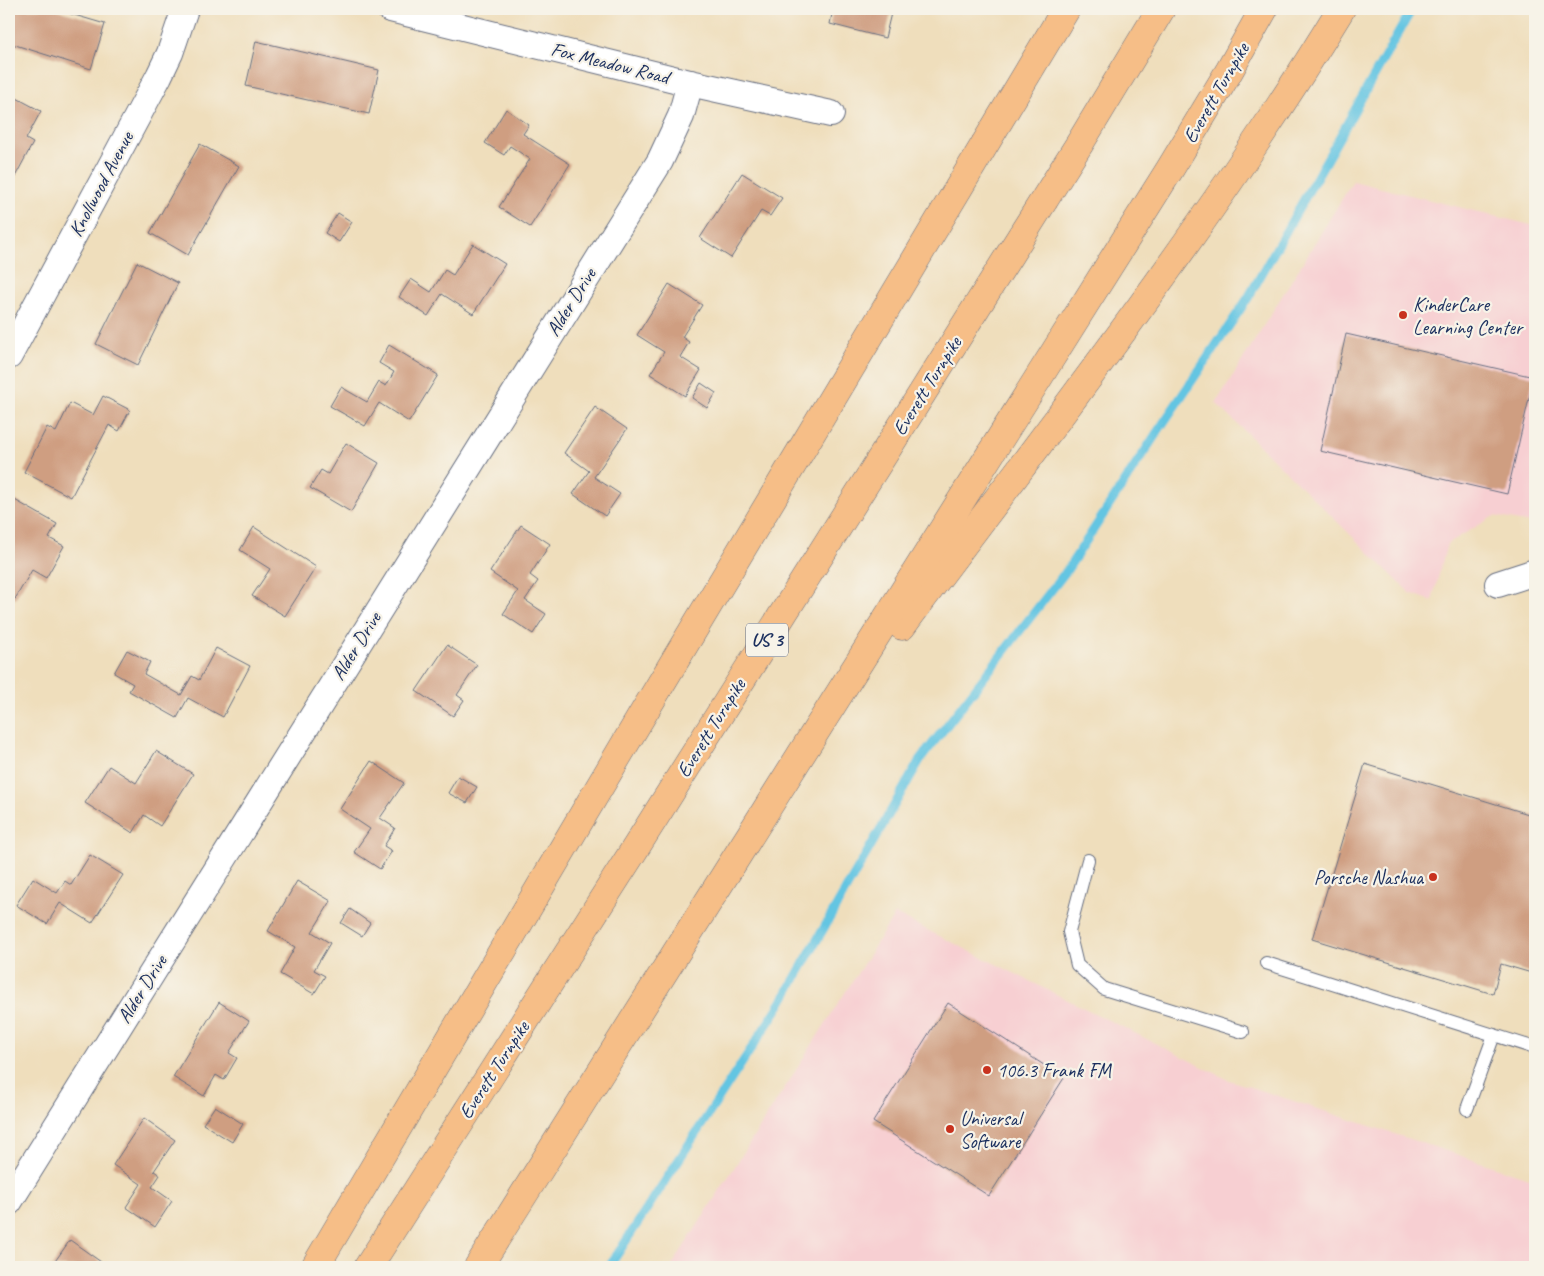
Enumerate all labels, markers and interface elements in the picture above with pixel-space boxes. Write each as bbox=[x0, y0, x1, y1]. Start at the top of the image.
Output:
street label: Fox Meadow Road bbox=[549, 36, 674, 90]
street label: Everett Turnpike bbox=[1177, 37, 1255, 148]
street label: Knollwood Avenue bbox=[63, 126, 140, 241]
street label: Alder Drive bbox=[540, 262, 602, 341]
place label: KinderCare Learning Center bbox=[1413, 292, 1524, 340]
marker: KinderCare Learning Center bbox=[1397, 309, 1409, 321]
street label: Everett Turnpike bbox=[887, 331, 968, 440]
street label: Alder Drive bbox=[325, 606, 387, 685]
road number: US 3 bbox=[746, 624, 788, 656]
street label: Everett Turnpike bbox=[671, 673, 752, 782]
place label: Porsche Nashua bbox=[1314, 865, 1425, 890]
marker: Porsche Nashua bbox=[1427, 871, 1439, 883]
street label: Alder Drive bbox=[111, 949, 173, 1028]
street label: Everett Turnpike bbox=[453, 1015, 536, 1124]
place label: 106.3 Frank FM bbox=[997, 1058, 1113, 1083]
marker: 106.3 Frank FM bbox=[981, 1064, 993, 1076]
place label: Universal Software bbox=[960, 1106, 1025, 1154]
marker: Universal Software bbox=[944, 1123, 956, 1135]

